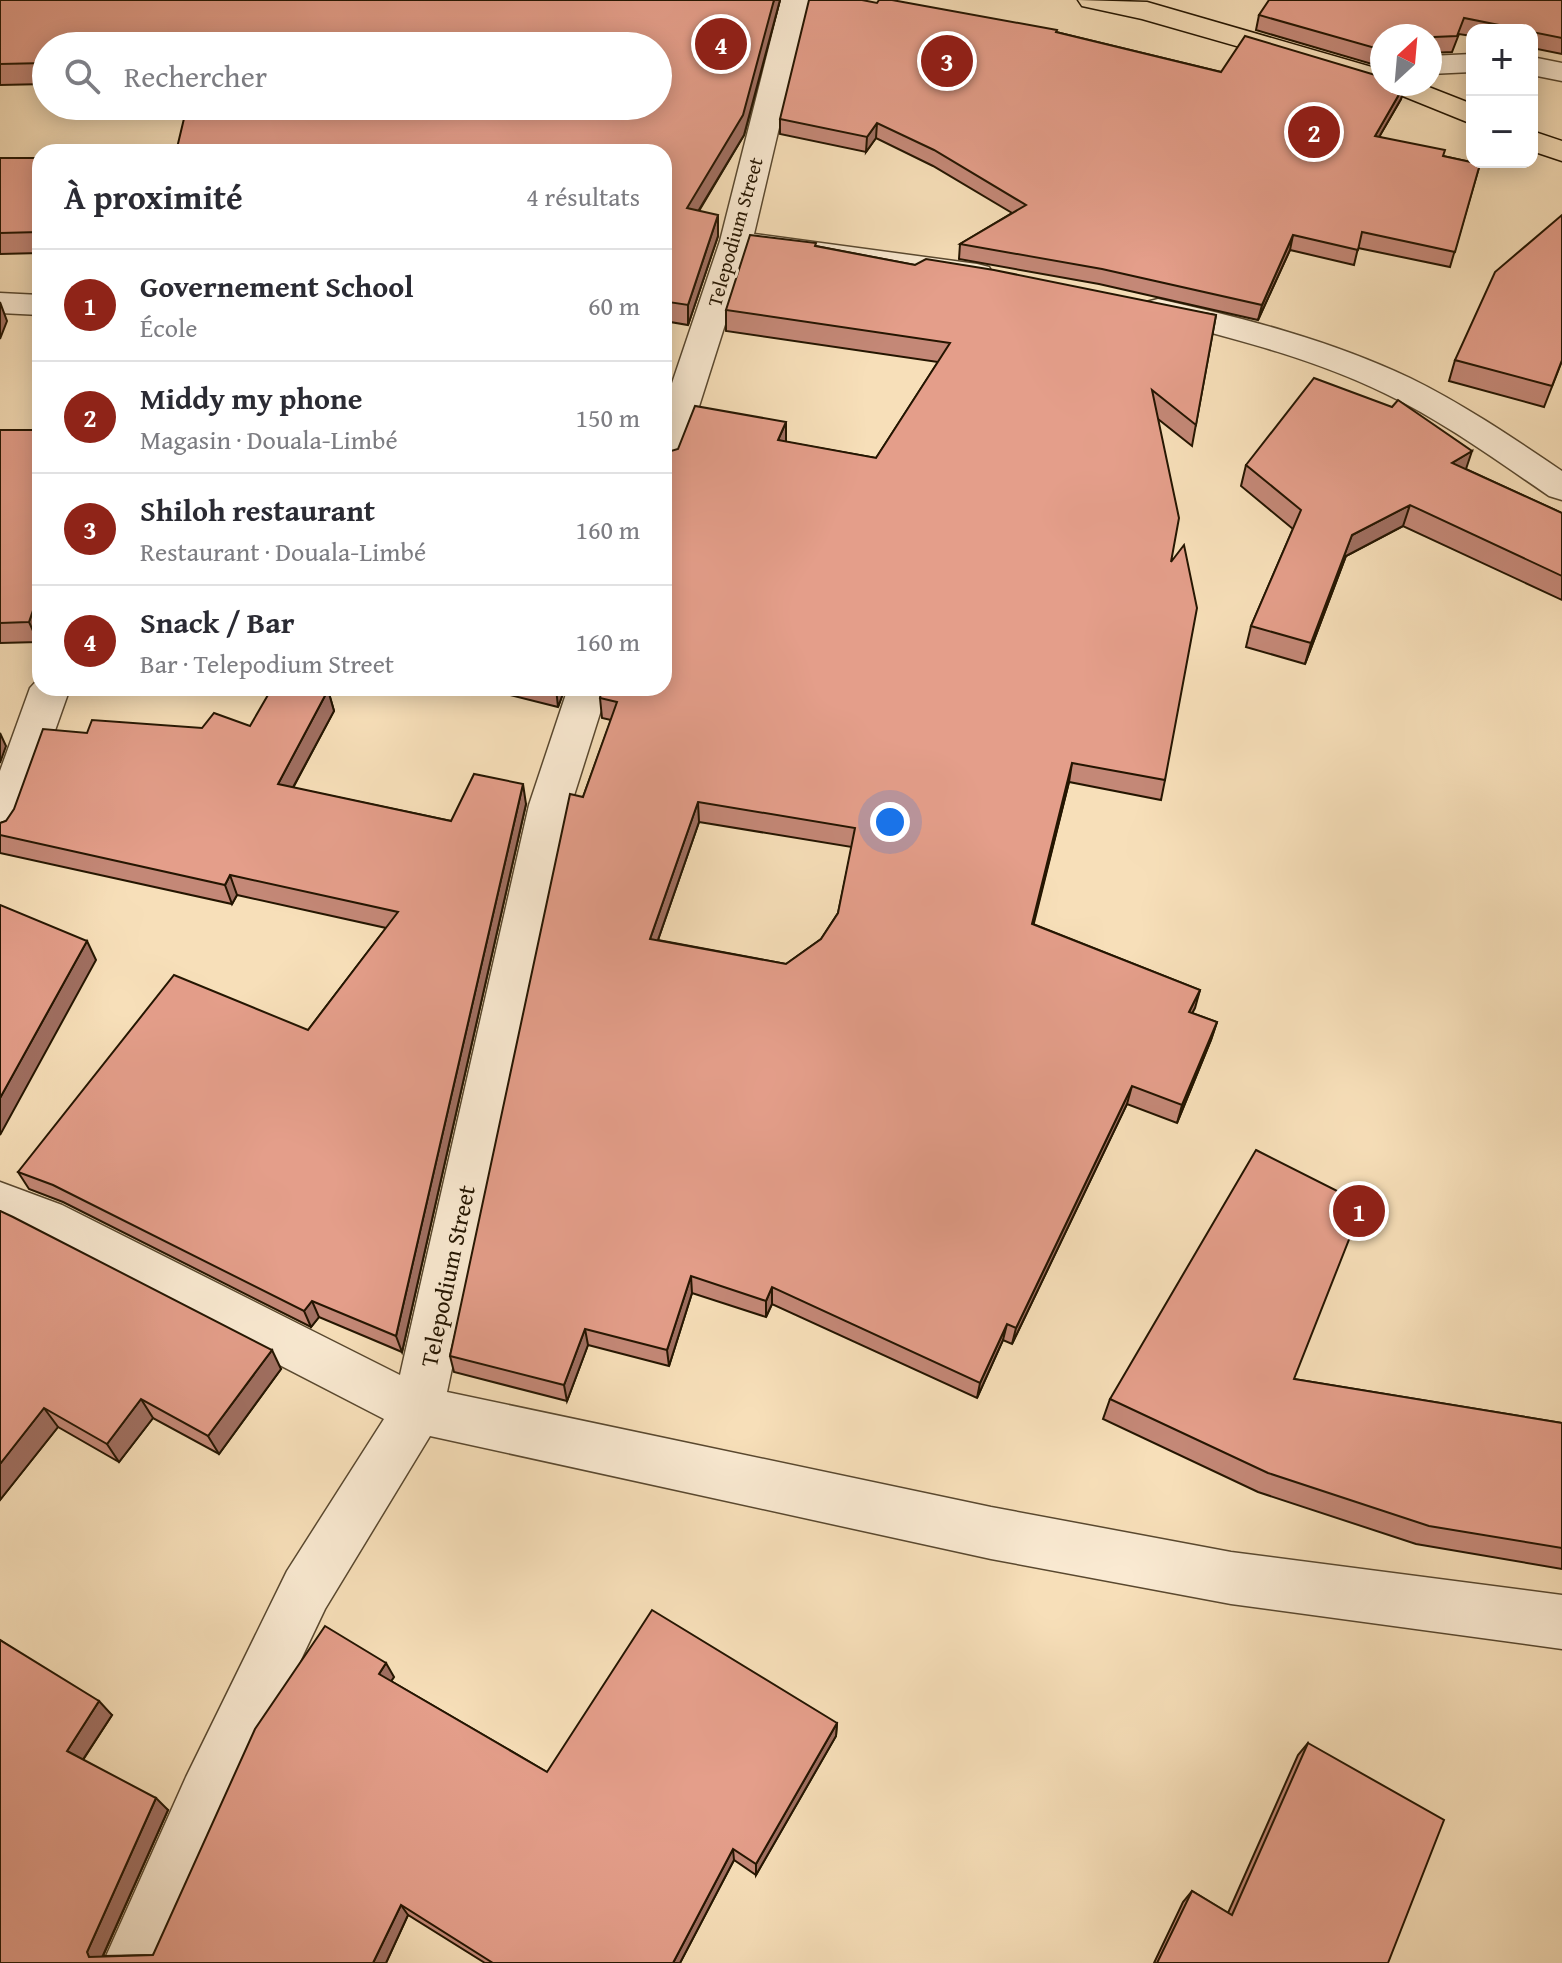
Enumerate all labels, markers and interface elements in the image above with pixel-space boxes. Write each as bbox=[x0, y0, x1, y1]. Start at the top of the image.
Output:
pin: 4 bbox=[695, 14, 747, 74]
north arrow bbox=[1370, 24, 1442, 96]
map controls bbox=[1466, 24, 1538, 168]
button: + bbox=[1466, 24, 1538, 96]
pin: 3 bbox=[921, 31, 973, 91]
search box bbox=[32, 32, 672, 120]
icon: search bbox=[60, 54, 104, 98]
text: Rechercher bbox=[124, 54, 267, 98]
button: − bbox=[1466, 96, 1538, 168]
pin: 2 bbox=[1288, 102, 1340, 162]
street label: Telepodium Street bbox=[699, 154, 770, 310]
text: À proximité bbox=[64, 172, 243, 221]
text: 4 résultats bbox=[526, 177, 640, 216]
text: Governement School bbox=[140, 264, 413, 308]
text: 1 bbox=[83, 286, 97, 325]
text: 60 m bbox=[588, 286, 640, 325]
text: École bbox=[140, 308, 197, 347]
text: Middy my phone bbox=[140, 376, 362, 420]
text: 2 bbox=[83, 398, 97, 437]
text: 150 m bbox=[575, 398, 640, 437]
text: Magasin · Douala-Limbé bbox=[140, 420, 398, 459]
text: Shiloh restaurant bbox=[140, 488, 375, 532]
text: 3 bbox=[83, 510, 97, 549]
text: 160 m bbox=[575, 510, 640, 549]
text: Restaurant · Douala-Limbé bbox=[140, 532, 426, 571]
text: Snack / Bar bbox=[140, 600, 295, 644]
text: 4 bbox=[83, 622, 97, 661]
text: 160 m bbox=[575, 622, 640, 661]
text: Bar · Telepodium Street bbox=[140, 644, 394, 683]
your location bbox=[870, 802, 910, 842]
street label: Telepodium Street bbox=[411, 1181, 484, 1370]
pin: 1 bbox=[1333, 1181, 1385, 1241]

